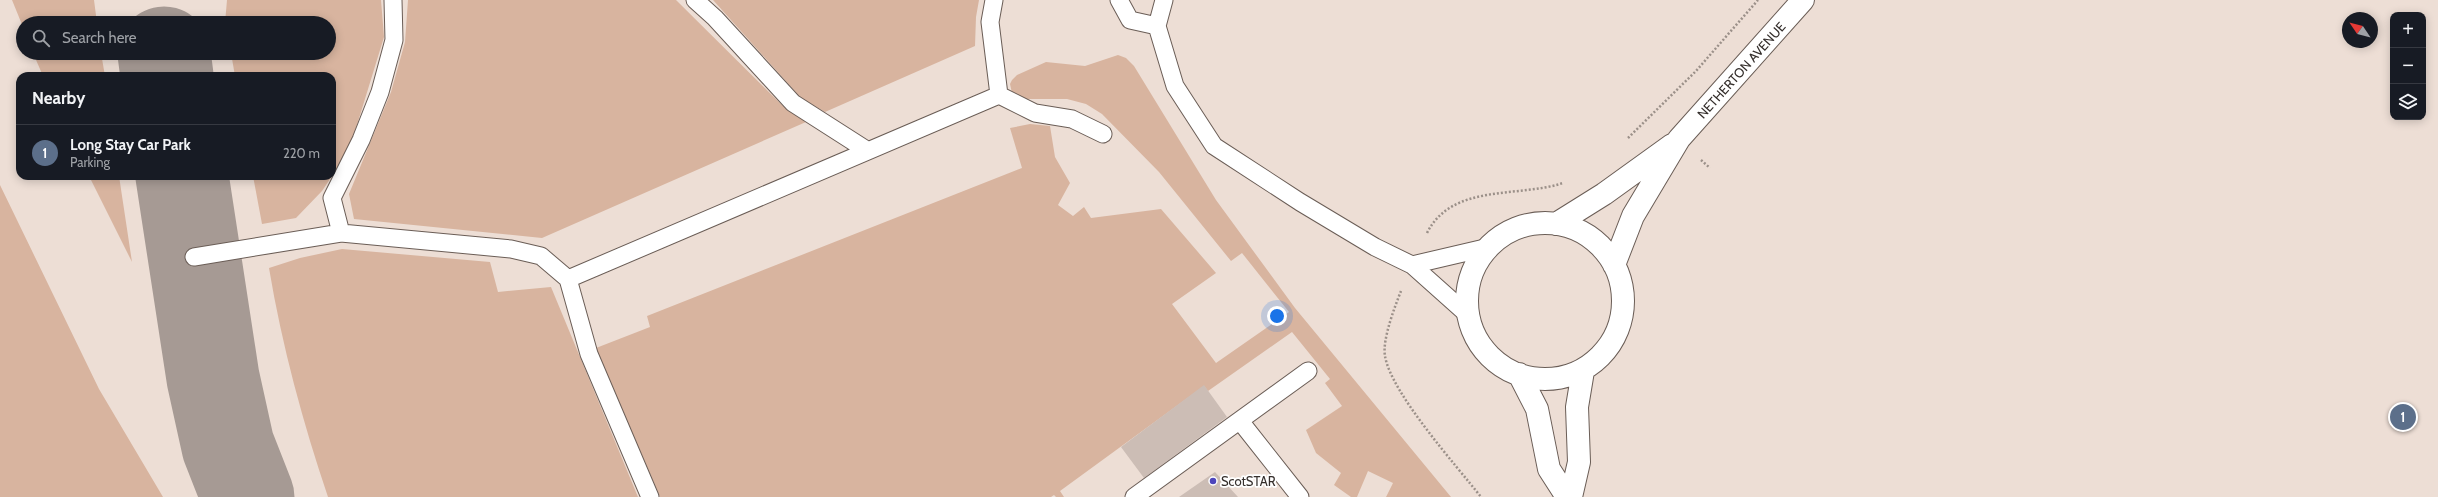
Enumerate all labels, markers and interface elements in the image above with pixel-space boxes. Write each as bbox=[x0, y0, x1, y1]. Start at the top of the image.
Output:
north arrow bbox=[2342, 12, 2378, 48]
map controls bbox=[2390, 12, 2426, 120]
button: + bbox=[2390, 12, 2426, 48]
search box bbox=[16, 16, 336, 60]
street label: NETHERTON AVENUE bbox=[1693, 18, 1789, 122]
icon: search bbox=[30, 27, 52, 49]
text: Search here bbox=[62, 29, 137, 47]
button: − bbox=[2390, 48, 2426, 84]
button: layers bbox=[2390, 84, 2426, 120]
text: Nearby bbox=[32, 88, 85, 108]
text: Long Stay Car Park bbox=[70, 136, 191, 154]
text: 1 bbox=[43, 145, 47, 161]
text: 220 m bbox=[283, 145, 320, 161]
text: Parking bbox=[70, 154, 110, 170]
your location bbox=[1267, 306, 1287, 326]
pin: 1 bbox=[2390, 402, 2416, 432]
place label: ScotSTAR bbox=[1221, 473, 1276, 489]
marker: ScotSTAR bbox=[1208, 476, 1218, 486]

